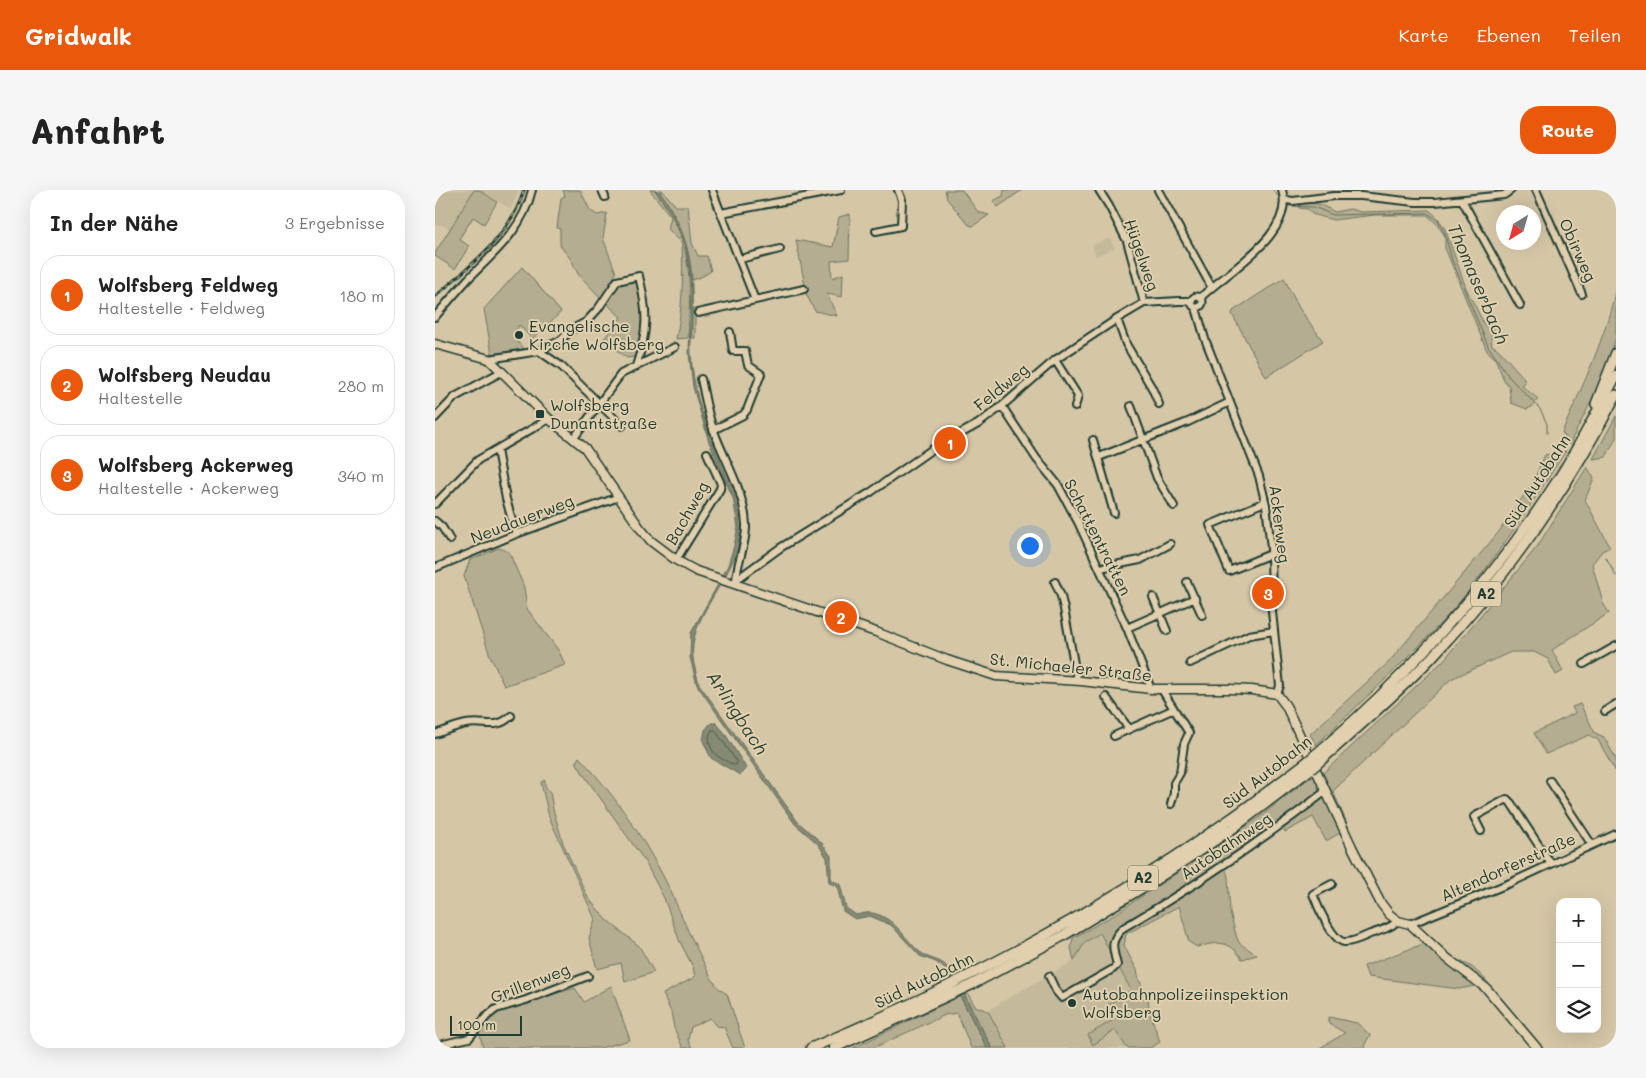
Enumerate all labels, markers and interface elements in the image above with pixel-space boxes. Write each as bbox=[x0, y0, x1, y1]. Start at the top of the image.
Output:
text: Gridwalk bbox=[25, 20, 132, 51]
text: Karte bbox=[1398, 23, 1449, 47]
text: Ebenen bbox=[1477, 23, 1541, 47]
text: Teilen bbox=[1569, 23, 1621, 47]
button: Route bbox=[1520, 106, 1616, 154]
text: Anfahrt bbox=[30, 107, 165, 153]
north arrow bbox=[1496, 205, 1541, 250]
text: In der Nähe bbox=[50, 209, 178, 236]
text: 3 Ergebnisse bbox=[285, 212, 385, 233]
street label: Obirweg bbox=[1555, 215, 1602, 285]
street label: Hügelweg bbox=[1120, 216, 1165, 294]
water label: Thomaserbach bbox=[1443, 220, 1515, 348]
text: Wolfsberg Feldweg bbox=[98, 272, 278, 297]
text: 1 bbox=[63, 285, 71, 306]
text: 180 m bbox=[339, 285, 384, 306]
text: Haltestelle · Feldweg bbox=[98, 297, 265, 318]
place label: Evangelische Kirche Wolfsberg bbox=[529, 315, 664, 354]
marker: Evangelische Kirche Wolfsberg bbox=[513, 329, 525, 341]
street label: Feldweg bbox=[969, 358, 1032, 415]
text: Wolfsberg Neudau bbox=[98, 362, 271, 387]
text: 2 bbox=[63, 375, 71, 396]
text: 280 m bbox=[338, 375, 384, 396]
text: Haltestelle bbox=[98, 387, 183, 408]
place label: Wolfsberg Dunantstraße bbox=[550, 394, 657, 433]
marker: Wolfsberg Dunantstraße bbox=[534, 408, 546, 420]
pin: 1 bbox=[934, 424, 966, 462]
street label: Süd Autobahn bbox=[1499, 430, 1575, 531]
text: Wolfsberg Ackerweg bbox=[98, 452, 293, 477]
text: 3 bbox=[62, 465, 72, 486]
text: 340 m bbox=[337, 465, 384, 486]
street label: Schattentratten bbox=[1060, 475, 1137, 599]
text: Haltestelle · Ackerweg bbox=[98, 477, 279, 498]
street label: Bachweg bbox=[660, 477, 713, 548]
street label: Ackerweg bbox=[1265, 484, 1296, 564]
street label: Neudauerweg bbox=[467, 489, 576, 548]
your location bbox=[1017, 533, 1043, 559]
pin: 3 bbox=[1252, 574, 1284, 612]
road number: A2 bbox=[1471, 582, 1501, 606]
pin: 2 bbox=[825, 598, 857, 636]
street label: St. Michaeler Straße bbox=[989, 648, 1153, 685]
water label: Arlingbach bbox=[702, 666, 774, 759]
street label: Süd Autobahn bbox=[1218, 730, 1315, 813]
street label: Autobahnweg bbox=[1176, 807, 1276, 884]
street label: Altendorferstraße bbox=[1437, 827, 1579, 906]
road number: A2 bbox=[1128, 866, 1158, 890]
map controls bbox=[1556, 898, 1601, 1033]
button: + bbox=[1556, 898, 1601, 943]
button: − bbox=[1556, 943, 1601, 988]
street label: Süd Autobahn bbox=[871, 947, 977, 1013]
street label: Grillenweg bbox=[487, 958, 572, 1007]
place label: Autobahnpolizeiinspektion Wolfsberg bbox=[1082, 983, 1288, 1022]
button: layers bbox=[1556, 988, 1601, 1033]
marker: Autobahnpolizeiinspektion Wolfsberg bbox=[1066, 997, 1078, 1009]
scale bar bbox=[450, 1013, 523, 1036]
text: 100 m bbox=[457, 1015, 496, 1034]

